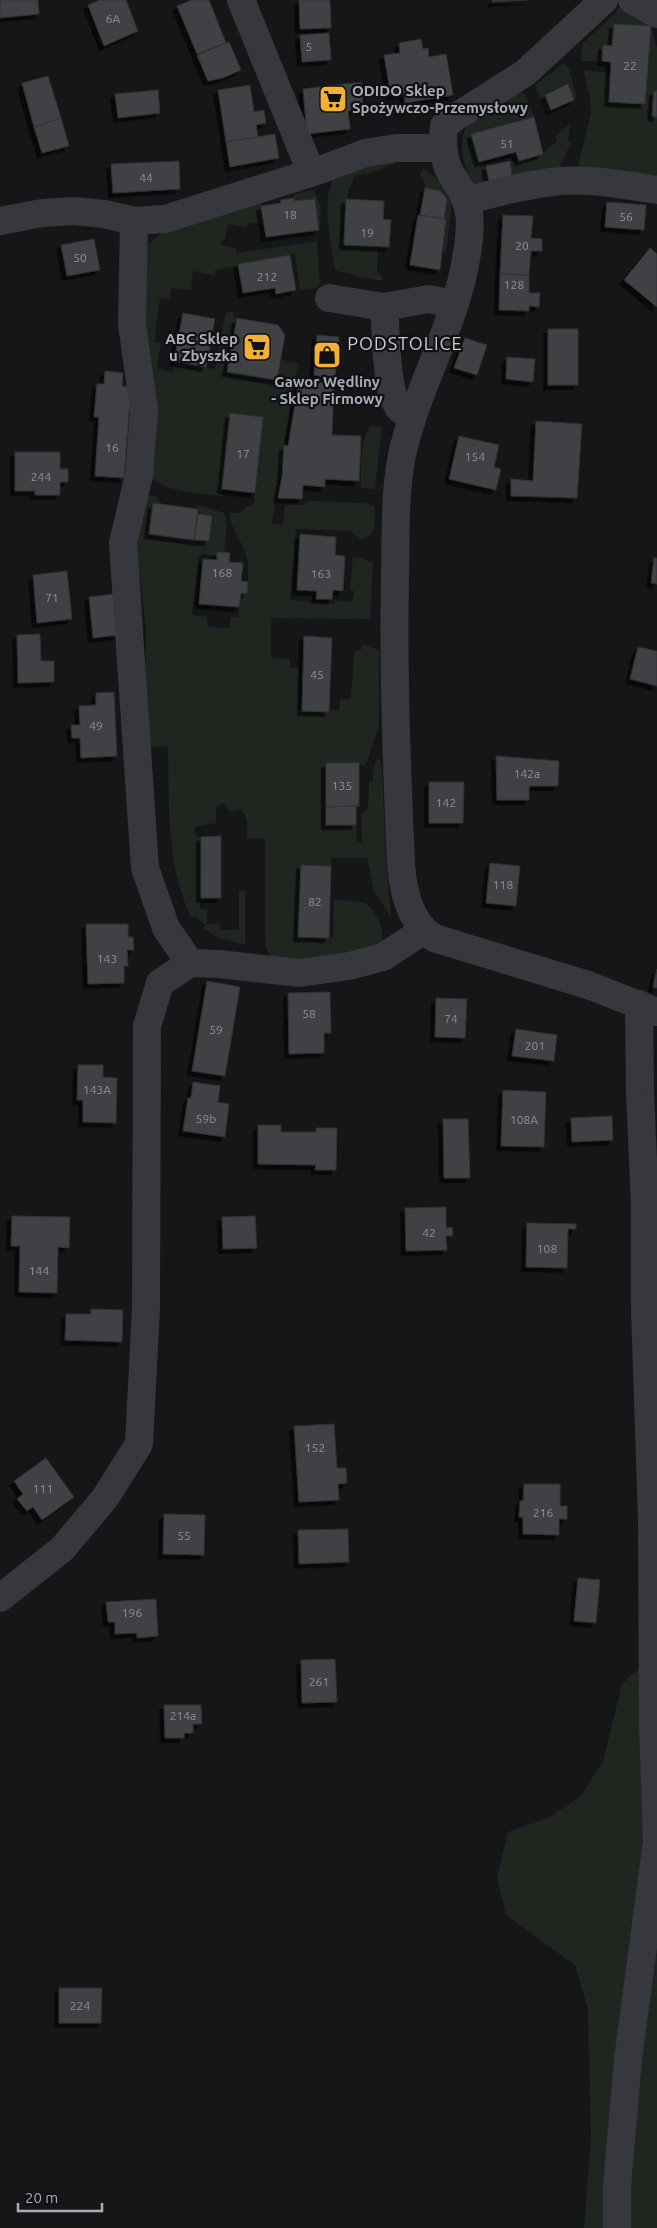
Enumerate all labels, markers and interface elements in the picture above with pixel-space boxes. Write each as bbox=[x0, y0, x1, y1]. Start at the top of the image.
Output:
house number: 6A bbox=[106, 12, 120, 25]
house number: 5 bbox=[306, 40, 312, 53]
house number: 22 bbox=[623, 59, 637, 72]
place label: ODIDO Sklep Spożywczo-Przemysłowy bbox=[352, 82, 528, 116]
supermarket icon: ODIDO Sklep Spożywczo-Przemysłowy bbox=[318, 84, 348, 114]
house number: 51 bbox=[500, 137, 514, 150]
house number: 44 bbox=[139, 171, 153, 184]
house number: 18 bbox=[283, 208, 297, 221]
house number: 56 bbox=[619, 210, 633, 223]
house number: 19 bbox=[360, 226, 374, 239]
house number: 20 bbox=[515, 239, 529, 252]
house number: 50 bbox=[73, 251, 87, 264]
house number: 212 bbox=[257, 270, 277, 283]
house number: 128 bbox=[504, 278, 524, 291]
place label: ABC Sklep u Zbyszka bbox=[165, 330, 238, 364]
supermarket icon: ABC Sklep u Zbyszka bbox=[242, 332, 272, 362]
district label: PODSTOLICE bbox=[347, 333, 463, 353]
shop icon: Gawor Wędliny - Sklep Firmowy bbox=[312, 340, 342, 370]
place label: Gawor Wędliny - Sklep Firmowy bbox=[271, 373, 383, 407]
house number: 16 bbox=[105, 441, 119, 454]
house number: 17 bbox=[236, 447, 250, 460]
house number: 154 bbox=[465, 450, 485, 463]
house number: 244 bbox=[31, 470, 51, 483]
house number: 168 bbox=[212, 566, 232, 579]
house number: 163 bbox=[311, 567, 331, 580]
house number: 71 bbox=[45, 591, 59, 604]
house number: 45 bbox=[310, 668, 324, 681]
house number: 49 bbox=[89, 719, 103, 732]
house number: 142a bbox=[514, 767, 540, 780]
house number: 135 bbox=[332, 779, 352, 792]
house number: 142 bbox=[436, 796, 456, 809]
house number: 118 bbox=[493, 878, 513, 891]
house number: 82 bbox=[308, 895, 322, 908]
house number: 143 bbox=[97, 952, 117, 965]
house number: 58 bbox=[302, 1007, 316, 1020]
house number: 74 bbox=[444, 1012, 458, 1025]
house number: 59 bbox=[209, 1023, 223, 1036]
house number: 201 bbox=[525, 1039, 545, 1052]
house number: 143A bbox=[83, 1083, 111, 1096]
house number: 59b bbox=[196, 1112, 216, 1125]
house number: 108A bbox=[510, 1113, 538, 1126]
house number: 42 bbox=[422, 1226, 436, 1239]
house number: 108 bbox=[537, 1242, 557, 1255]
house number: 144 bbox=[29, 1264, 49, 1277]
house number: 152 bbox=[305, 1441, 325, 1454]
house number: 111 bbox=[33, 1482, 53, 1495]
house number: 216 bbox=[533, 1506, 553, 1519]
house number: 55 bbox=[177, 1529, 191, 1542]
house number: 196 bbox=[122, 1606, 142, 1619]
house number: 261 bbox=[309, 1675, 329, 1688]
house number: 214a bbox=[170, 1709, 196, 1722]
house number: 224 bbox=[70, 1999, 90, 2012]
scale bar bbox=[18, 2180, 101, 2212]
text: 20 m bbox=[25, 2189, 58, 2206]

